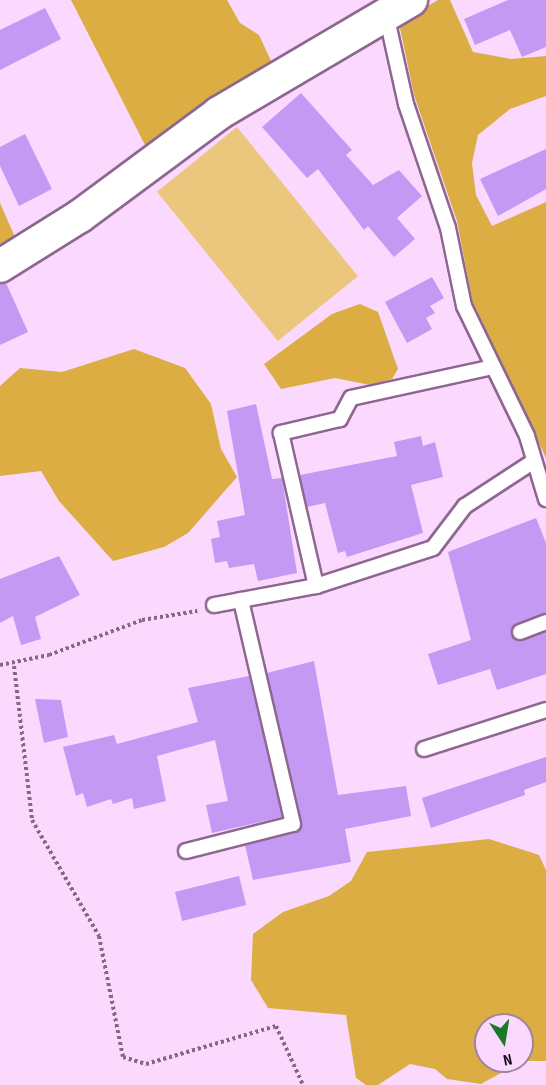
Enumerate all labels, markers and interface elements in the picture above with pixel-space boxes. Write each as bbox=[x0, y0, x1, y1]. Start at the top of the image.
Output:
north arrow bbox=[474, 1013, 534, 1073]
text: N bbox=[501, 1049, 514, 1069]

